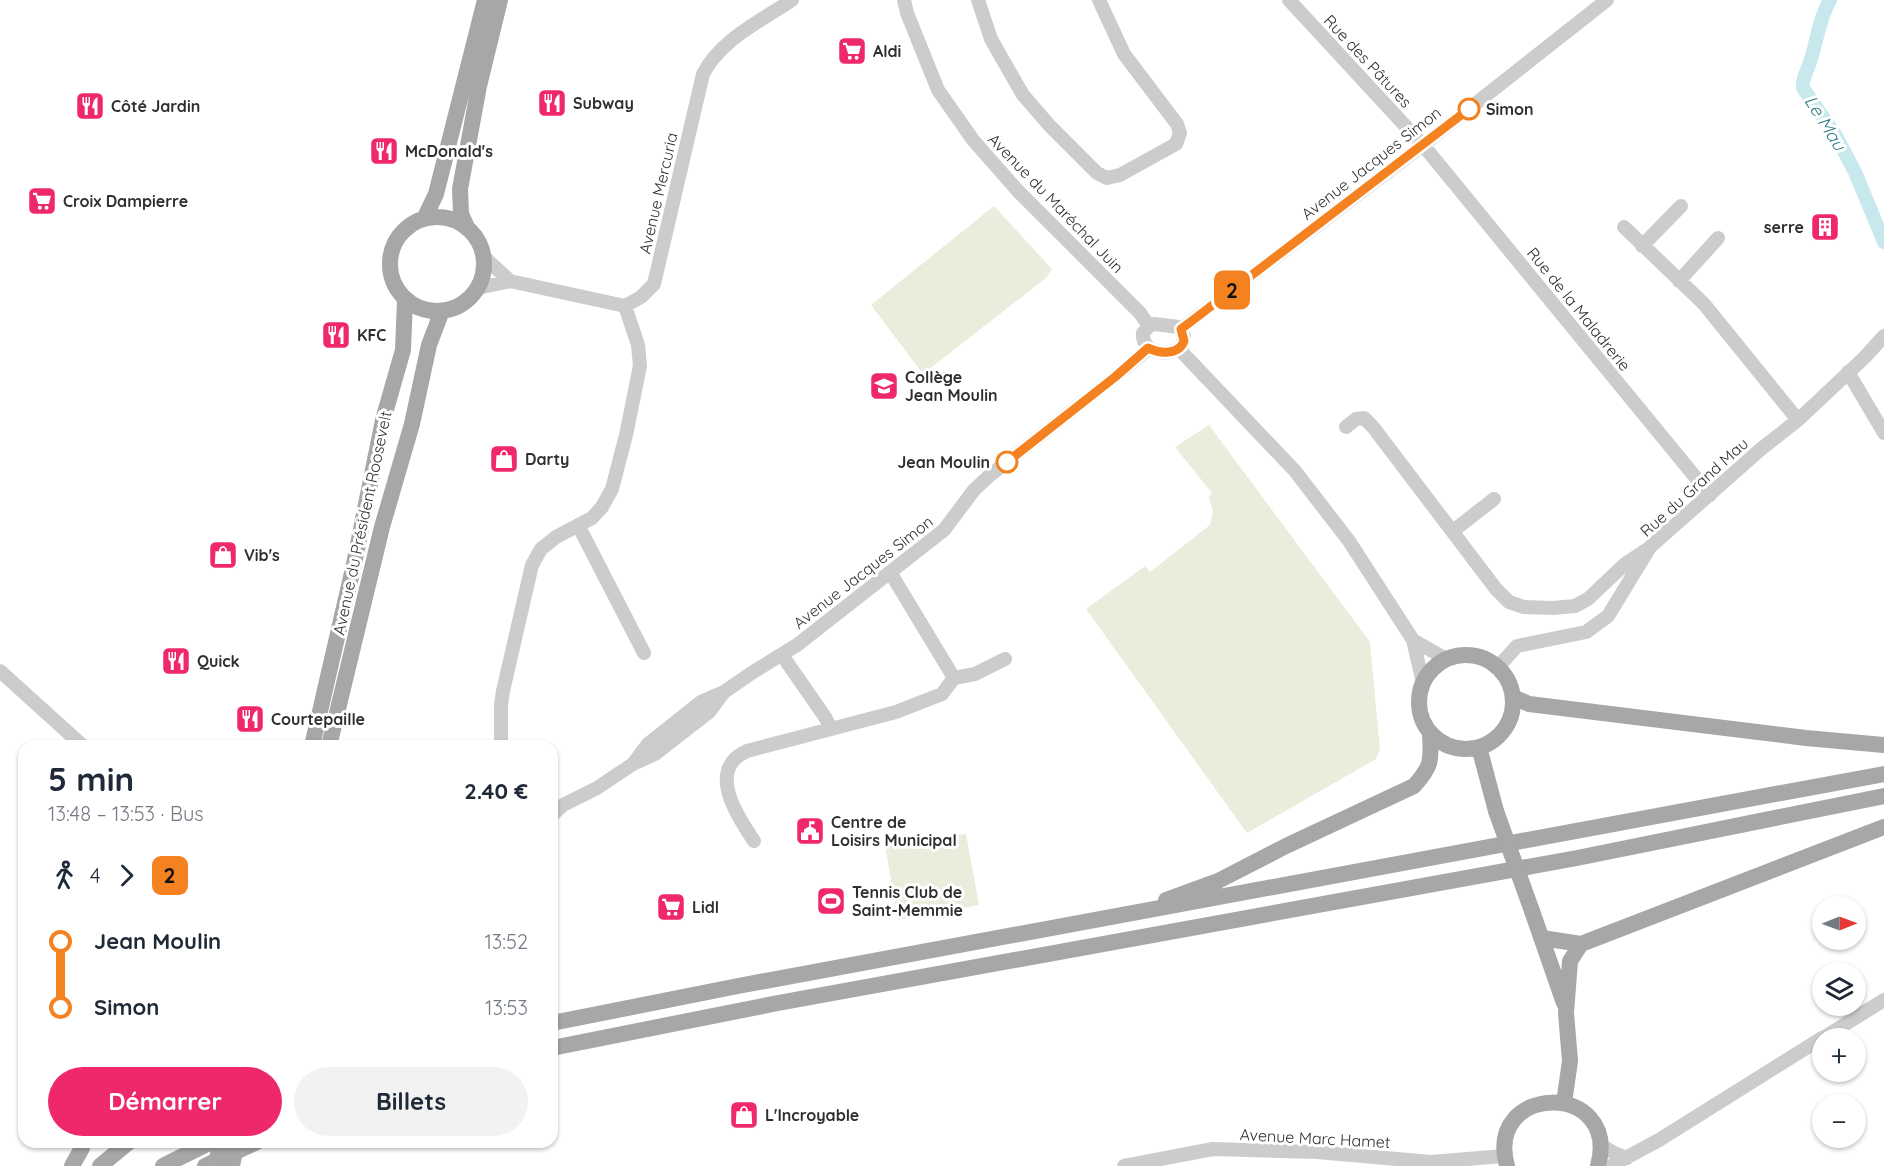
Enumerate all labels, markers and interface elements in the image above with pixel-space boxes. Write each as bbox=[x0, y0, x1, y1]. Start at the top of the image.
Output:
street label: Rue des Pâtures bbox=[1320, 10, 1416, 112]
supermarket icon: Aldi bbox=[836, 35, 868, 67]
place label: Aldi bbox=[873, 41, 901, 61]
restaurant icon: Subway bbox=[536, 87, 568, 119]
restaurant icon: Côté Jardin bbox=[74, 90, 106, 122]
water label: Le Mau bbox=[1800, 91, 1852, 156]
place label: Subway bbox=[573, 93, 634, 113]
place label: Côté Jardin bbox=[111, 96, 200, 116]
marker: Simon bbox=[1458, 98, 1480, 120]
place label: Simon bbox=[1486, 99, 1534, 119]
street label: Avenue Jacques Simon bbox=[1297, 102, 1445, 224]
street label: Avenue du Maréchal Juin bbox=[984, 129, 1128, 277]
street label: Avenue Mercuria bbox=[634, 130, 682, 256]
restaurant icon: McDonald's bbox=[368, 135, 400, 167]
place label: McDonald's bbox=[405, 141, 493, 161]
supermarket icon: Croix Dampierre bbox=[26, 185, 58, 217]
place label: Croix Dampierre bbox=[63, 191, 188, 211]
building icon: serre bbox=[1809, 211, 1841, 243]
place label: serre bbox=[1764, 217, 1804, 237]
street label: Rue de la Maladrerie bbox=[1523, 243, 1635, 375]
line badge: 2 bbox=[1212, 270, 1252, 310]
text: 2 bbox=[1226, 277, 1238, 303]
restaurant icon: KFC bbox=[320, 319, 352, 351]
place label: KFC bbox=[357, 325, 386, 345]
place label: Collège Jean Moulin bbox=[905, 367, 998, 405]
school or university icon: Collège Jean Moulin bbox=[868, 370, 900, 402]
street label: Avenue du Président Roosevelt bbox=[328, 409, 396, 637]
street label: Rue du Grand Mau bbox=[1636, 433, 1752, 541]
shop icon: Darty bbox=[488, 443, 520, 475]
place label: Darty bbox=[525, 449, 569, 469]
marker: Jean Moulin bbox=[996, 451, 1018, 473]
place label: Jean Moulin bbox=[897, 452, 990, 472]
street label: Avenue Jacques Simon bbox=[789, 511, 937, 633]
shop icon: Vib's bbox=[207, 539, 239, 571]
place label: Vib's bbox=[244, 545, 280, 565]
restaurant icon: Quick bbox=[160, 645, 192, 677]
place label: Quick bbox=[197, 651, 240, 671]
restaurant icon: Courtepaille bbox=[234, 703, 266, 735]
place label: Courtepaille bbox=[271, 709, 365, 729]
text: 5 min bbox=[48, 758, 134, 799]
text: 2.40 € bbox=[464, 777, 528, 805]
text: 13:48 – 13:53 · Bus bbox=[48, 801, 204, 826]
place label: Centre de Loisirs Municipal bbox=[831, 812, 957, 850]
public building icon: Centre de Loisirs Municipal bbox=[794, 815, 826, 847]
icon: walk bbox=[48, 859, 81, 892]
icon: forward bbox=[110, 859, 143, 892]
text: 2 bbox=[164, 862, 176, 888]
text: 4 bbox=[90, 863, 101, 888]
place label: Tennis Club de Saint-Memmie bbox=[852, 882, 963, 920]
sports icon: Tennis Club de Saint-Memmie bbox=[815, 885, 847, 917]
supermarket icon: Lidl bbox=[655, 891, 687, 923]
north arrow bbox=[1812, 896, 1866, 950]
map controls bbox=[1812, 896, 1866, 1148]
place label: Lidl bbox=[692, 897, 719, 917]
text: Jean Moulin bbox=[94, 927, 221, 955]
text: 13:52 bbox=[484, 929, 528, 954]
button: layers bbox=[1812, 962, 1866, 1016]
text: Simon bbox=[94, 993, 159, 1021]
text: 13:53 bbox=[485, 995, 528, 1020]
button: + bbox=[1812, 1028, 1866, 1082]
button: Démarrer bbox=[48, 1067, 282, 1136]
button: Billets bbox=[294, 1067, 528, 1136]
button: − bbox=[1812, 1094, 1866, 1148]
shop icon: L'Incroyable bbox=[728, 1099, 760, 1131]
place label: L'Incroyable bbox=[765, 1105, 859, 1125]
street label: Avenue Marc Hamet bbox=[1239, 1124, 1391, 1152]

